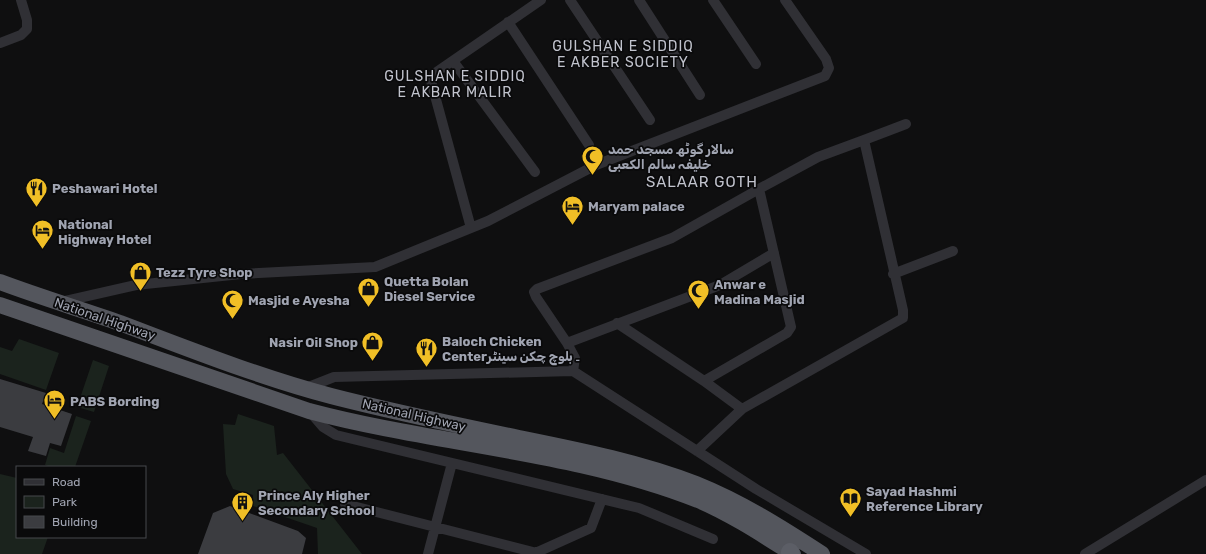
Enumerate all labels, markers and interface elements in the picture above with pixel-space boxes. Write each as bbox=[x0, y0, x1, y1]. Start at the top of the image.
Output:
district label: GULSHAN E SIDDIQ E AKBER SOCIETY bbox=[552, 38, 694, 71]
district label: GULSHAN E SIDDIQ E AKBAR MALIR bbox=[384, 68, 526, 101]
place label: سالار گوٹھ مسجد حمد خلیفہ سالم الکعبی bbox=[608, 142, 734, 173]
mosque icon: سالار گوٹھ مسجد حمد خلیفہ سالم الکعبی bbox=[580, 143, 606, 176]
district label: SALAAR GOTH bbox=[646, 173, 758, 191]
restaurant icon: Peshawari Hotel bbox=[24, 175, 50, 208]
place label: Peshawari Hotel bbox=[52, 181, 157, 196]
hotel icon: Maryam palace bbox=[560, 193, 586, 226]
place label: Maryam palace bbox=[588, 199, 685, 214]
place label: National Highway Hotel bbox=[58, 217, 151, 247]
hotel icon: National Highway Hotel bbox=[29, 218, 55, 251]
shop icon: Tezz Tyre Shop bbox=[127, 259, 153, 292]
place label: Tezz Tyre Shop bbox=[156, 265, 253, 280]
place label: Quetta Bolan Diesel Service bbox=[384, 274, 476, 304]
shop icon: Quetta Bolan Diesel Service bbox=[356, 275, 382, 308]
place label: Anwar e Madina Masjid bbox=[714, 277, 805, 307]
mosque icon: Anwar e Madina Masjid bbox=[686, 278, 712, 311]
mosque icon: Masjid e Ayesha bbox=[219, 287, 245, 320]
place label: Masjid e Ayesha bbox=[248, 293, 350, 308]
street label: National Highway bbox=[52, 295, 157, 344]
shop icon: Nasir Oil Shop bbox=[360, 329, 386, 362]
place label: Baloch Chicken Center۔ بلوچ چکن سینٹر bbox=[442, 334, 580, 366]
place label: Nasir Oil Shop bbox=[269, 335, 358, 350]
restaurant icon: Baloch Chicken Center۔ بلوچ چکن سینٹر bbox=[413, 335, 439, 368]
hotel icon: PABS Bording bbox=[41, 388, 67, 421]
place label: PABS Bording bbox=[70, 394, 159, 409]
street label: National Highway bbox=[361, 396, 467, 435]
legend bbox=[16, 466, 146, 538]
text: Road bbox=[52, 475, 80, 489]
place label: Sayad Hashmi Reference Library bbox=[866, 484, 983, 514]
library icon: Sayad Hashmi Reference Library bbox=[838, 485, 864, 518]
place label: Prince Aly Higher Secondary School bbox=[258, 488, 375, 518]
building icon: Prince Aly Higher Secondary School bbox=[229, 489, 255, 522]
text: Park bbox=[52, 495, 78, 509]
text: Building bbox=[52, 515, 98, 529]

